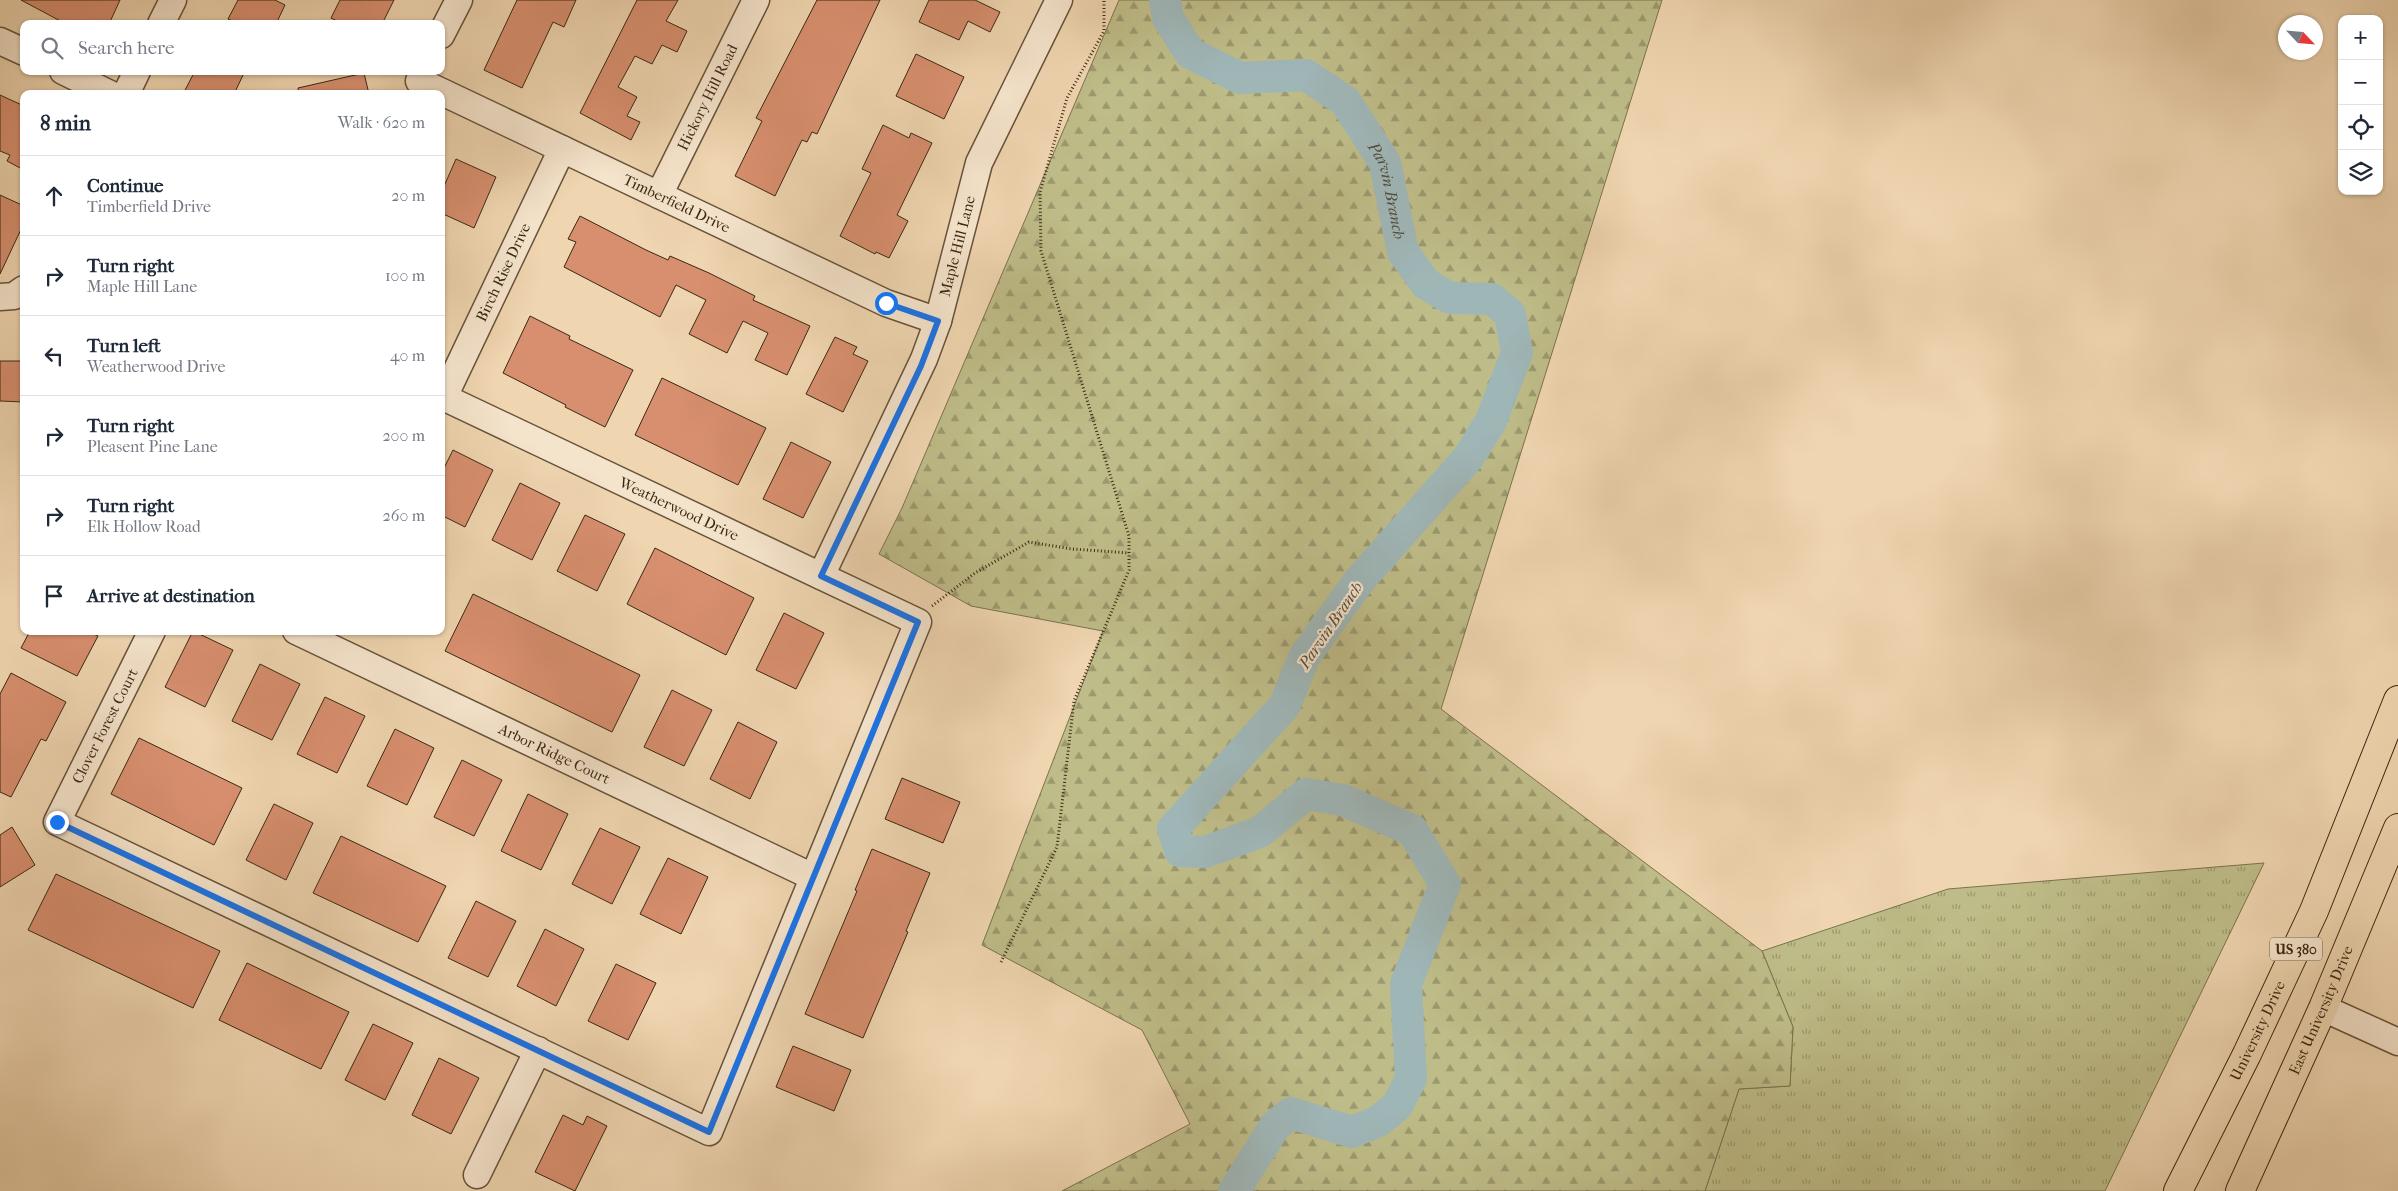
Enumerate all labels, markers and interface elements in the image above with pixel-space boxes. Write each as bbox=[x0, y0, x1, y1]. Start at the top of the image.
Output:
north arrow bbox=[2278, 15, 2323, 60]
map controls bbox=[2338, 15, 2383, 195]
button: + bbox=[2338, 15, 2383, 60]
search box bbox=[20, 20, 445, 75]
icon: search bbox=[38, 34, 66, 62]
text: Search here bbox=[78, 37, 174, 59]
street label: Hickory Hill Road bbox=[674, 40, 742, 154]
button: − bbox=[2338, 60, 2383, 105]
button: locate bbox=[2338, 105, 2383, 150]
text: 8 min bbox=[40, 111, 91, 135]
text: Walk · 620 m bbox=[338, 113, 425, 132]
water label: Parvin Branch bbox=[1363, 138, 1409, 241]
button: layers bbox=[2338, 150, 2383, 195]
street label: Timberfield Drive bbox=[620, 170, 733, 237]
text: Continue bbox=[87, 175, 163, 197]
icon: ahead bbox=[40, 182, 68, 210]
text: 20 m bbox=[391, 186, 425, 205]
street label: Maple Hill Lane bbox=[936, 193, 979, 298]
text: Timberfield Drive bbox=[87, 197, 211, 216]
street label: Birch Rise Drive bbox=[472, 220, 535, 325]
text: Turn right bbox=[87, 255, 174, 277]
icon: right bbox=[40, 262, 68, 290]
text: 100 m bbox=[385, 266, 425, 285]
text: Maple Hill Lane bbox=[87, 277, 197, 296]
route start bbox=[875, 292, 898, 315]
text: Turn left bbox=[87, 335, 161, 357]
icon: left bbox=[40, 342, 68, 370]
text: 40 m bbox=[390, 346, 425, 365]
text: Weatherwood Drive bbox=[87, 357, 225, 376]
text: Turn right bbox=[87, 415, 174, 437]
icon: right bbox=[40, 422, 68, 450]
text: 200 m bbox=[382, 426, 425, 445]
text: Pleasent Pine Lane bbox=[87, 437, 218, 456]
street label: Weatherwood Drive bbox=[615, 473, 742, 545]
text: Turn right bbox=[87, 495, 174, 517]
icon: right bbox=[40, 502, 68, 530]
text: 260 m bbox=[383, 506, 425, 525]
text: Elk Hollow Road bbox=[87, 517, 201, 536]
water label: Parvin Branch bbox=[1294, 578, 1366, 673]
icon: arrive bbox=[40, 582, 68, 610]
text: Arrive at destination bbox=[87, 585, 255, 607]
street label: Clover Forest Court bbox=[68, 665, 142, 787]
street label: Arbor Ridge Court bbox=[495, 719, 613, 788]
route end bbox=[46, 811, 69, 834]
road number: US 380 bbox=[2270, 938, 2322, 961]
street label: East University Drive bbox=[2285, 943, 2357, 1078]
street label: University Drive bbox=[2226, 977, 2289, 1084]

